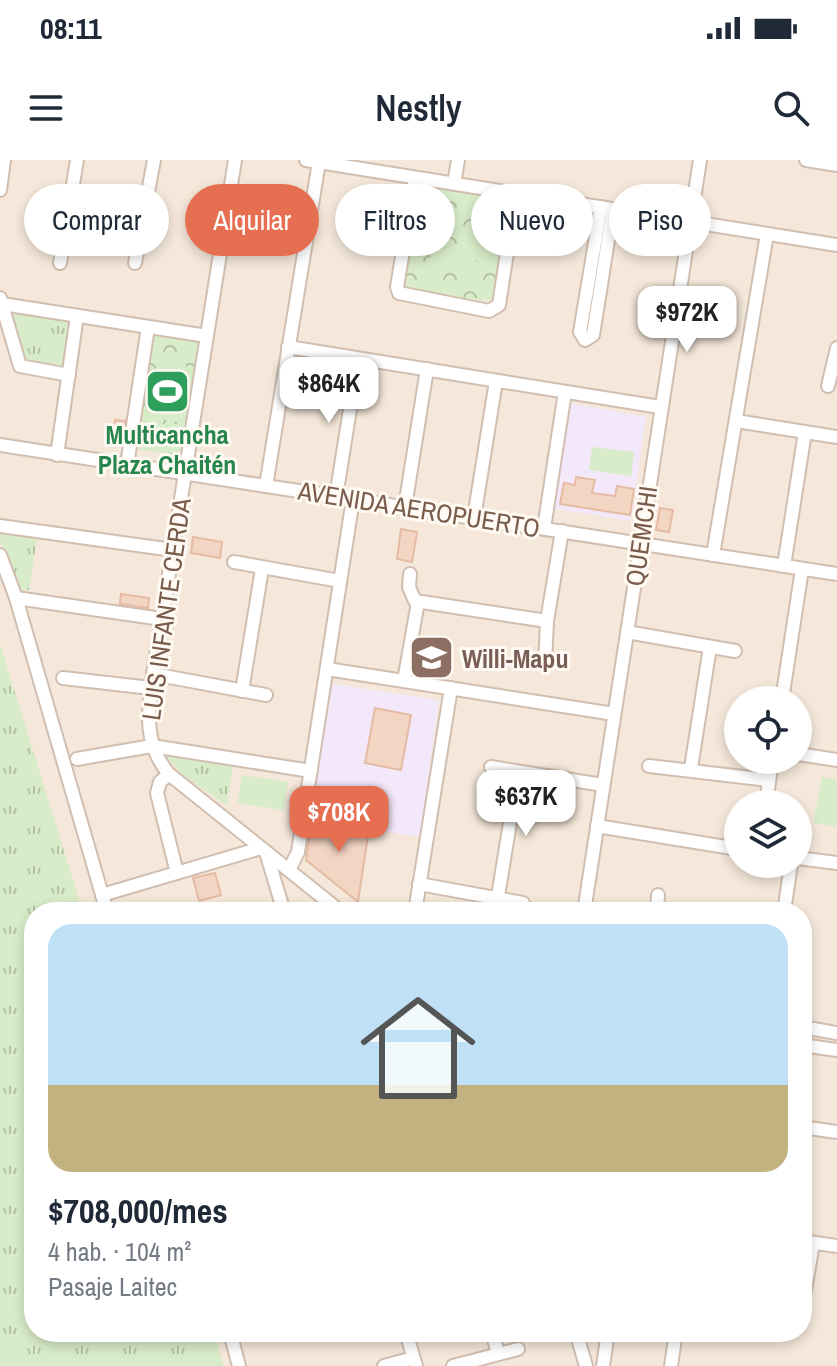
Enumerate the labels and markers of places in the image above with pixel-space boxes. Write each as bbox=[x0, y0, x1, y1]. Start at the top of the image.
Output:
pin: $972K bbox=[631, 286, 743, 354]
pin: $864K bbox=[273, 357, 385, 425]
sports icon: Multicancha Plaza Chaitén bbox=[143, 367, 191, 415]
place label: Multicancha Plaza Chaitén bbox=[98, 417, 236, 482]
school or university icon: Willi-Mapu bbox=[407, 634, 455, 682]
place label: Willi-Mapu bbox=[462, 641, 568, 676]
pin: $637K bbox=[470, 770, 582, 838]
pin: $708K bbox=[283, 786, 395, 854]

